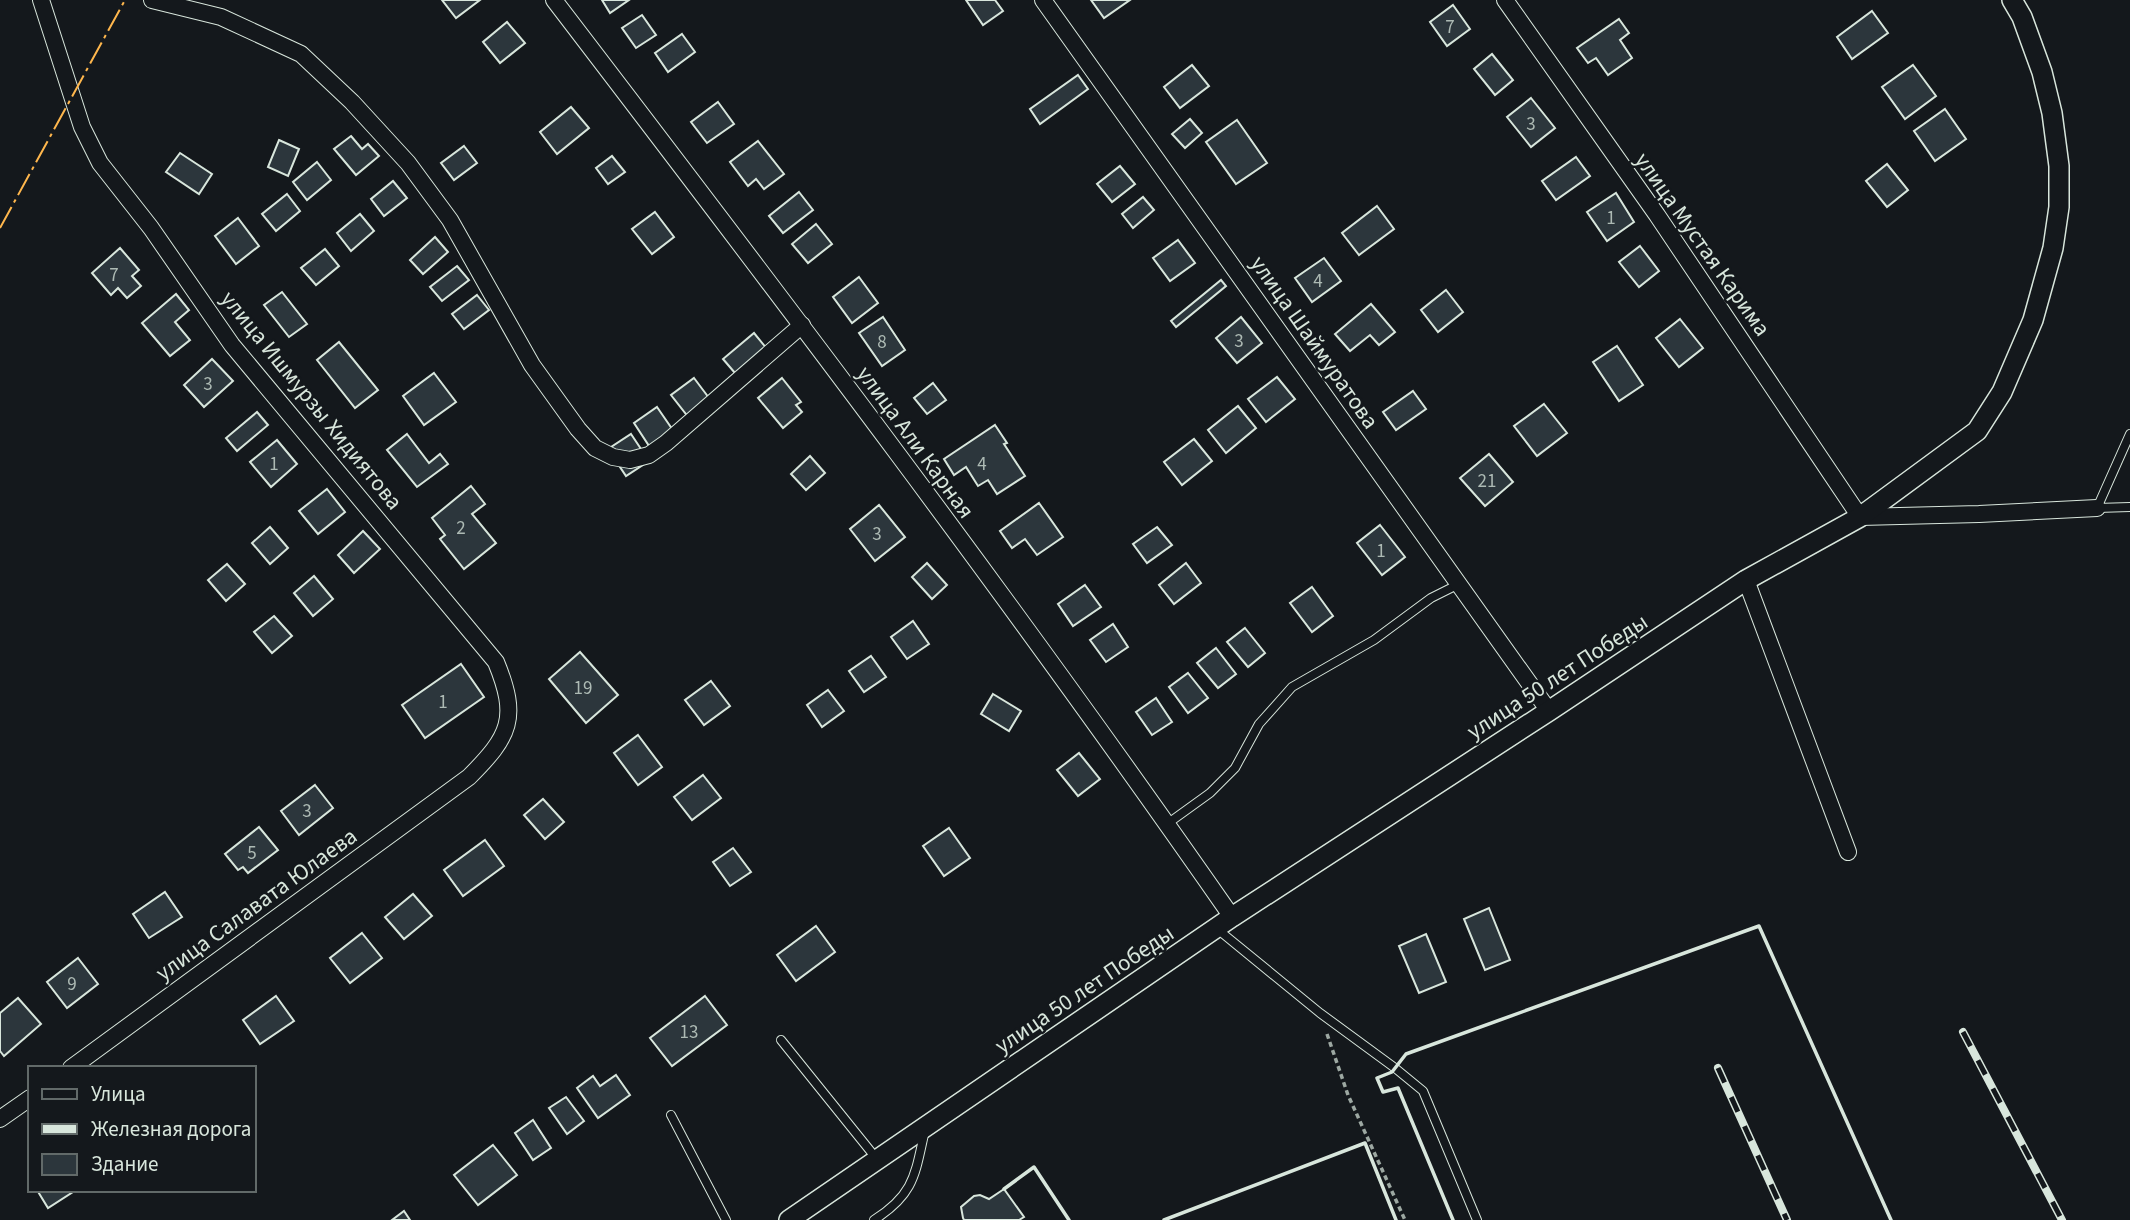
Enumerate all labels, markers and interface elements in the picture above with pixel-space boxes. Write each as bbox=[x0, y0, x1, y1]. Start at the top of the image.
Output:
house number: 7 bbox=[1445, 14, 1455, 41]
house number: 3 bbox=[1526, 111, 1536, 138]
street label: улица Мустая Карима bbox=[1627, 146, 1778, 343]
house number: 1 bbox=[1606, 205, 1616, 232]
street label: улица Шаймуратова bbox=[1242, 249, 1387, 436]
house number: 7 bbox=[109, 262, 119, 289]
house number: 4 bbox=[1313, 268, 1323, 295]
street label: улица Ишмурзы Хидиятова bbox=[213, 284, 410, 517]
house number: 3 bbox=[1234, 328, 1244, 355]
house number: 8 bbox=[877, 329, 887, 356]
street label: улица Али Карная bbox=[849, 359, 982, 525]
house number: 3 bbox=[203, 371, 213, 398]
house number: 1 bbox=[269, 451, 279, 478]
house number: 4 bbox=[977, 451, 987, 478]
house number: 21 bbox=[1478, 468, 1496, 495]
house number: 2 bbox=[456, 515, 466, 542]
house number: 3 bbox=[872, 521, 882, 548]
house number: 1 bbox=[1376, 538, 1386, 565]
street label: улица 50 лет Победы bbox=[1460, 605, 1654, 747]
house number: 19 bbox=[574, 675, 592, 702]
house number: 1 bbox=[438, 689, 448, 716]
house number: 3 bbox=[302, 798, 312, 825]
street label: улица Салавата Юлаева bbox=[149, 820, 364, 989]
house number: 5 bbox=[247, 840, 257, 867]
street label: улица 50 лет Победы bbox=[988, 917, 1181, 1062]
house number: 9 bbox=[67, 971, 77, 998]
house number: 13 bbox=[680, 1019, 698, 1046]
legend bbox=[28, 1066, 256, 1192]
text: Улица bbox=[91, 1079, 146, 1109]
text: Железная дорога bbox=[91, 1114, 251, 1144]
text: Здание bbox=[91, 1149, 159, 1179]

